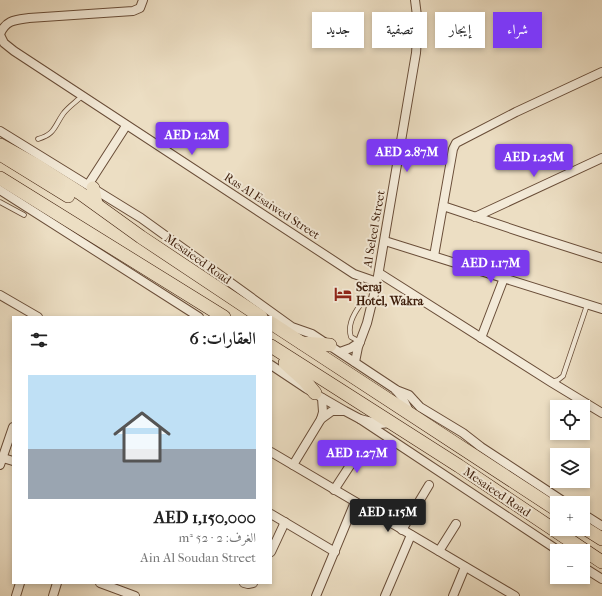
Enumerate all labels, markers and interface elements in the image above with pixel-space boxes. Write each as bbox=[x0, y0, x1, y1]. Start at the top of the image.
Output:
chip: جديد bbox=[312, 12, 364, 48]
chip: تصفية bbox=[372, 12, 427, 48]
chip: إيجار bbox=[435, 12, 485, 48]
chip: شراء bbox=[493, 12, 542, 48]
pin: AED 1.2M bbox=[151, 122, 233, 156]
text: AED 1.2M bbox=[165, 127, 219, 142]
pin: AED 2.87M bbox=[361, 139, 453, 173]
text: AED 2.87M bbox=[376, 144, 438, 159]
pin: AED 1.25M bbox=[488, 144, 580, 178]
text: AED 1.25M bbox=[504, 149, 564, 164]
street label: Ras Al Esaiwed Street bbox=[222, 170, 323, 243]
street label: Al Seleel Street bbox=[360, 188, 388, 270]
street label: Mesaieed Road bbox=[162, 231, 234, 287]
pin: AED 1.17M bbox=[445, 250, 537, 284]
text: AED 1.17M bbox=[461, 255, 521, 270]
place label: Seraj Hotel, Wakra bbox=[356, 280, 424, 308]
hotel icon: Seraj Hotel, Wakra bbox=[333, 284, 353, 304]
text: العقارات: 6 bbox=[190, 328, 256, 348]
icon: filters bbox=[28, 329, 50, 351]
map controls bbox=[550, 400, 590, 584]
button: locate bbox=[550, 400, 590, 440]
icon: home bbox=[106, 401, 178, 473]
pin: AED 1.27M bbox=[311, 440, 403, 474]
text: AED 1.27M bbox=[326, 445, 388, 460]
button: layers bbox=[550, 448, 590, 488]
street label: Mesaieed Road bbox=[461, 464, 534, 520]
button: + bbox=[550, 496, 590, 536]
pin: AED 1.15M bbox=[342, 499, 434, 533]
text: AED 1.15M bbox=[359, 504, 417, 519]
text: AED 1,150,000 bbox=[154, 507, 256, 527]
text: الغرف: 2 · 52 m² bbox=[178, 530, 256, 545]
button: − bbox=[550, 544, 590, 584]
text: Ain Al Soudan Street bbox=[140, 550, 256, 565]

